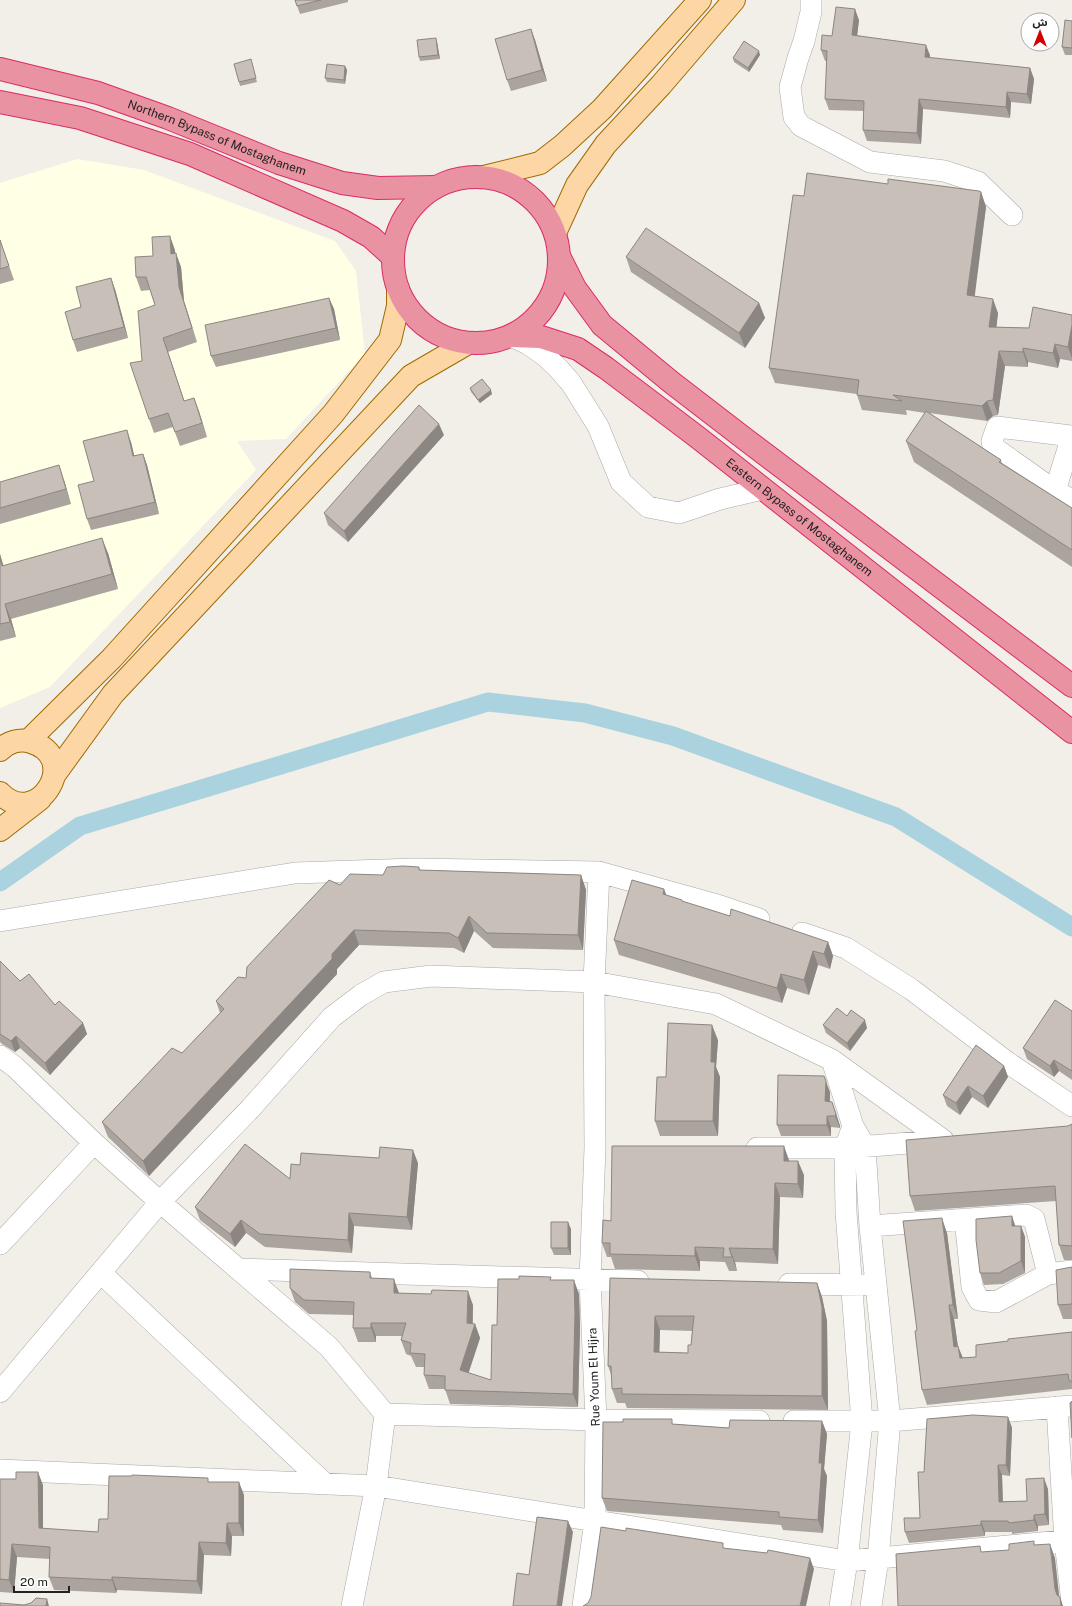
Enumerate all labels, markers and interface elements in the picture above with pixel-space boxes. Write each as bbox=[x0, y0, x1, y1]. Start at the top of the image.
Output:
north arrow bbox=[1020, 12, 1060, 52]
text: ش bbox=[1032, 16, 1048, 29]
street label: Northern Bypass of Mostaghanem bbox=[126, 97, 308, 178]
street label: Eastern Bypass of Mostaghanem bbox=[723, 455, 875, 579]
street label: Rue Youm El Hijra bbox=[585, 1327, 603, 1427]
scale bar bbox=[14, 1568, 69, 1594]
text: 20 m bbox=[20, 1575, 48, 1589]

